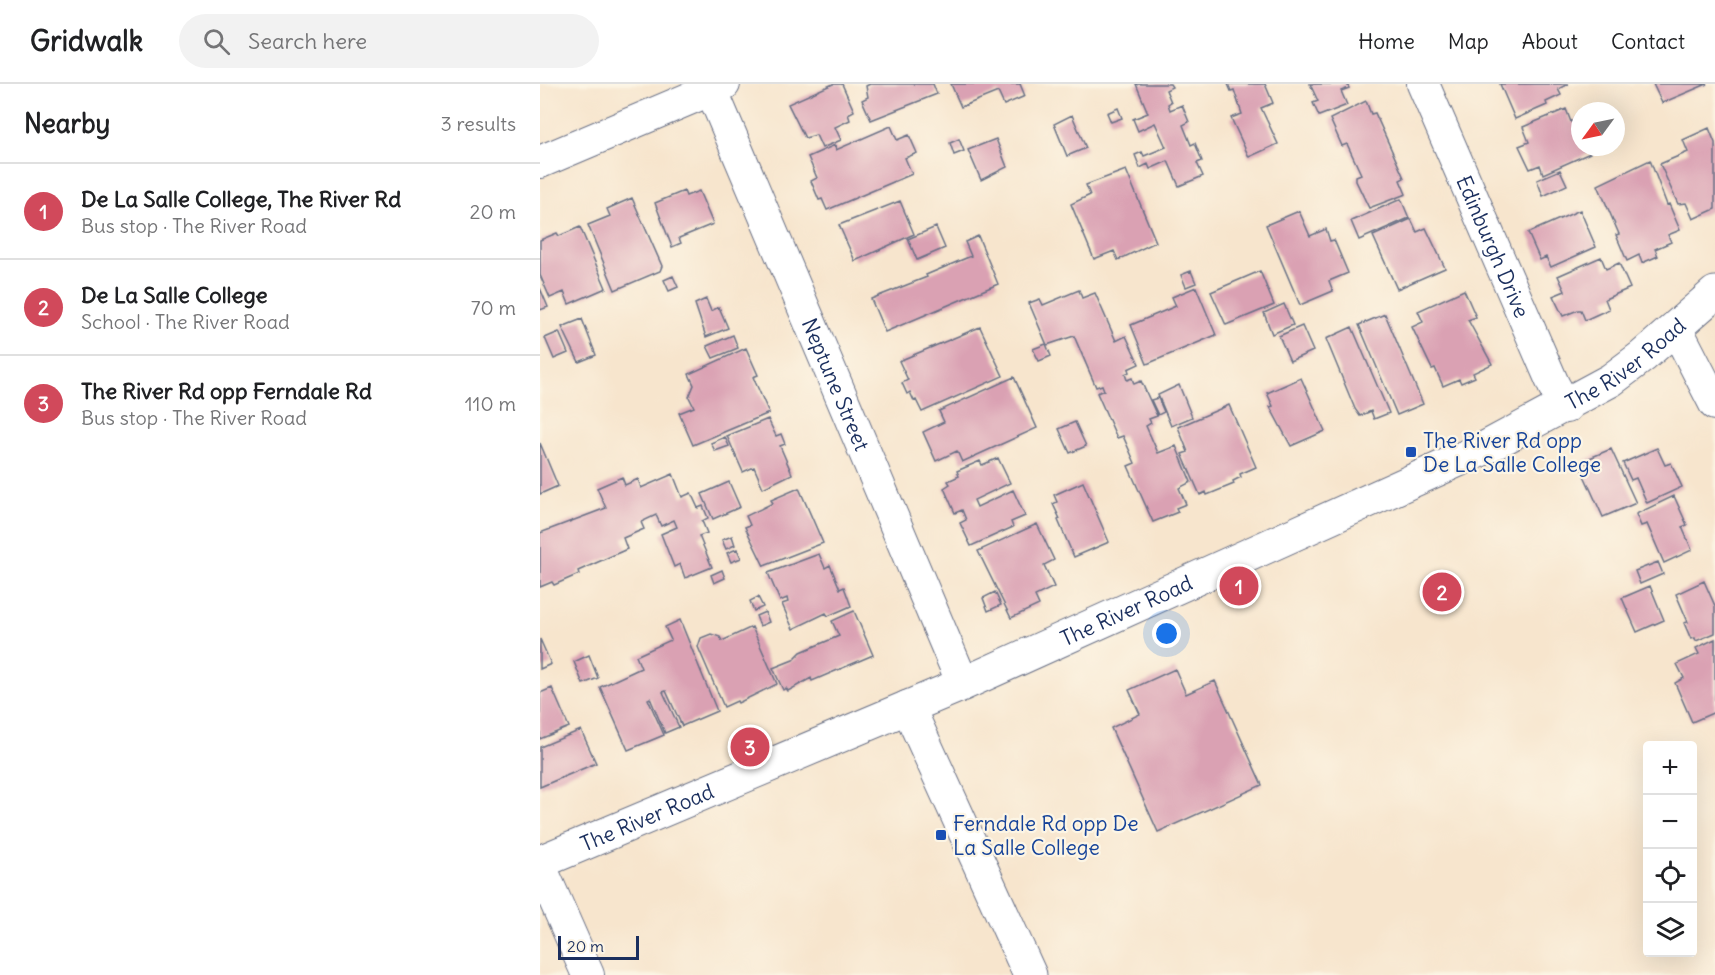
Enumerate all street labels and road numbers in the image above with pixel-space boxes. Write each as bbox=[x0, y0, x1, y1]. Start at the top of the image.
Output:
street label: Edinburgh Drive bbox=[1451, 171, 1536, 321]
street label: The River Road bbox=[1561, 312, 1691, 416]
street label: Neptune Street bbox=[796, 314, 876, 455]
street label: The River Road bbox=[1056, 569, 1196, 652]
street label: The River Road bbox=[576, 777, 718, 857]

